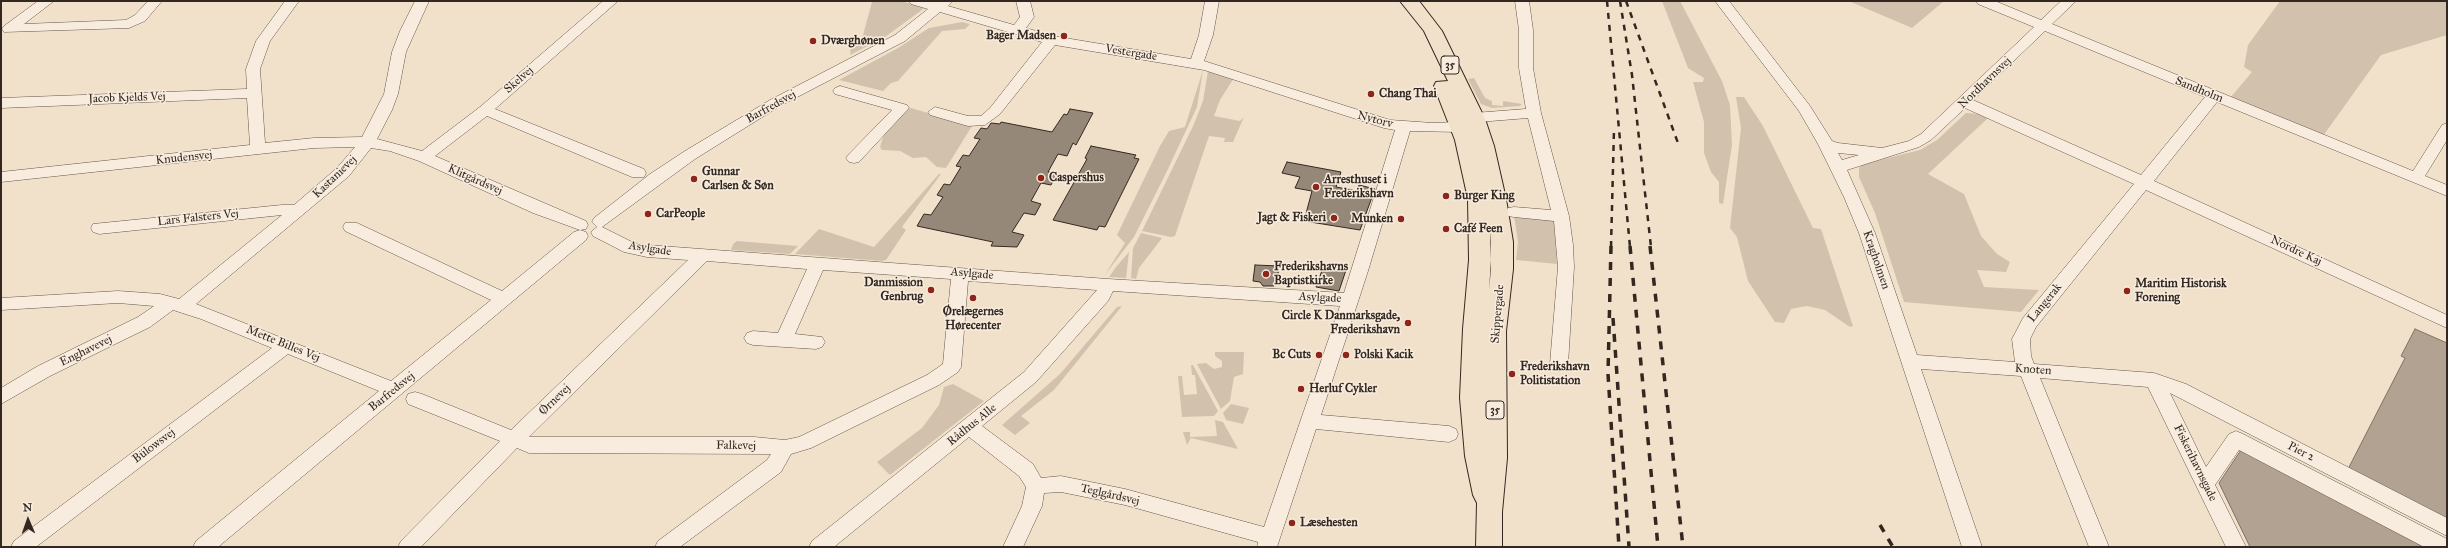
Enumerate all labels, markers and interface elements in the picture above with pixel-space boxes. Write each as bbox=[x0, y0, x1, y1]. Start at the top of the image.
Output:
place label: Bager Madsen bbox=[986, 29, 1056, 43]
marker: Bager Madsen bbox=[1059, 31, 1069, 41]
place label: Dværghønen bbox=[821, 34, 885, 48]
marker: Dværghønen bbox=[808, 36, 818, 46]
street label: Vestergade bbox=[1104, 42, 1158, 64]
street label: Nordhavnsvej bbox=[1955, 54, 2015, 112]
road number: 35 bbox=[1441, 56, 1459, 74]
street label: Skelvej bbox=[501, 63, 537, 97]
street label: Sandholm bbox=[2173, 74, 2225, 106]
street label: Barfredsvej bbox=[743, 87, 799, 127]
place label: Chang Thai bbox=[1379, 87, 1437, 101]
street label: Jacob Kjelds Vej bbox=[88, 89, 166, 107]
marker: Chang Thai bbox=[1366, 89, 1376, 99]
street label: Nytorv bbox=[1356, 108, 1394, 132]
street label: Knudensvej bbox=[155, 148, 213, 168]
street label: Kastanievej bbox=[310, 153, 360, 201]
street label: Klitgårdsvej bbox=[445, 162, 505, 198]
place label: Gunnar Carlsen & Søn bbox=[702, 165, 774, 193]
place label: Caspershus bbox=[1049, 171, 1104, 185]
marker: Caspershus bbox=[1036, 173, 1046, 183]
place label: Arresthuset i Frederikshavn bbox=[1324, 173, 1394, 201]
marker: Gunnar Carlsen & Søn bbox=[689, 174, 699, 184]
marker: Arresthuset i Frederikshavn bbox=[1311, 182, 1321, 192]
place label: Burger King bbox=[1454, 189, 1514, 203]
marker: Burger King bbox=[1441, 191, 1451, 201]
street label: Lars Falsters Vej bbox=[157, 207, 239, 229]
place label: CarPeople bbox=[656, 207, 705, 221]
marker: CarPeople bbox=[643, 209, 653, 219]
place label: Jagt & Fiskeri bbox=[1257, 211, 1326, 225]
place label: Munken bbox=[1351, 212, 1393, 226]
marker: Jagt & Fiskeri bbox=[1329, 213, 1339, 223]
marker: Munken bbox=[1396, 214, 1406, 224]
place label: Café Feen bbox=[1454, 222, 1503, 236]
marker: Café Feen bbox=[1441, 224, 1451, 234]
street label: Kragholmen bbox=[1859, 229, 1893, 291]
street label: Nordre Kaj bbox=[2268, 233, 2324, 269]
street label: Asylgade bbox=[628, 239, 672, 259]
place label: Frederikshavns Baptistkirke bbox=[1274, 260, 1348, 288]
street label: Asylgade bbox=[950, 265, 994, 283]
marker: Frederikshavns Baptistkirke bbox=[1261, 269, 1271, 279]
place label: Danmission Genbrug bbox=[864, 276, 923, 304]
place label: Maritim Historisk Forening bbox=[2135, 277, 2227, 305]
street label: Langerak bbox=[2025, 281, 2065, 325]
street label: Skippergade bbox=[1488, 284, 1508, 344]
marker: Danmission Genbrug bbox=[926, 285, 936, 295]
marker: Maritim Historisk Forening bbox=[2122, 286, 2132, 296]
street label: Asylgade bbox=[1298, 290, 1342, 306]
marker: Ørelægernes Hørecenter bbox=[968, 293, 978, 303]
place label: Ørelægernes Hørecenter bbox=[943, 305, 1003, 333]
place label: Circle K Danmarksgade, Frederikshavn bbox=[1282, 309, 1400, 337]
marker: Circle K Danmarksgade, Frederikshavn bbox=[1403, 318, 1413, 328]
street label: Mette Billes Vej bbox=[244, 323, 322, 365]
street label: Enghavevej bbox=[57, 332, 115, 370]
place label: Bc Cuts bbox=[1272, 348, 1311, 362]
place label: Polski Kacik bbox=[1354, 348, 1413, 362]
marker: Bc Cuts bbox=[1314, 350, 1324, 360]
marker: Polski Kacik bbox=[1341, 350, 1351, 360]
place label: Frederikshavn Politistation bbox=[1520, 360, 1590, 388]
street label: Knoten bbox=[2014, 362, 2052, 378]
street label: Barfredsvej bbox=[366, 369, 418, 415]
marker: Frederikshavn Politistation bbox=[1507, 369, 1517, 379]
street label: Ørnevej bbox=[536, 381, 574, 419]
place label: Herluf Cykler bbox=[1309, 382, 1377, 396]
marker: Herluf Cykler bbox=[1296, 384, 1306, 394]
street label: Rådhus Alle bbox=[945, 401, 999, 449]
road number: 35 bbox=[1486, 401, 1504, 419]
street label: Fiskerihavnsgade bbox=[2170, 422, 2220, 504]
street label: Bülowsvej bbox=[130, 425, 178, 467]
street label: Falkevej bbox=[716, 438, 756, 454]
street label: Pier 2 bbox=[2285, 439, 2317, 465]
street label: Teglgårdsvej bbox=[1079, 481, 1141, 509]
north arrow bbox=[8, 500, 48, 540]
text: N bbox=[23, 501, 32, 514]
place label: Læsehesten bbox=[1300, 516, 1358, 530]
marker: Læsehesten bbox=[1287, 518, 1297, 528]

